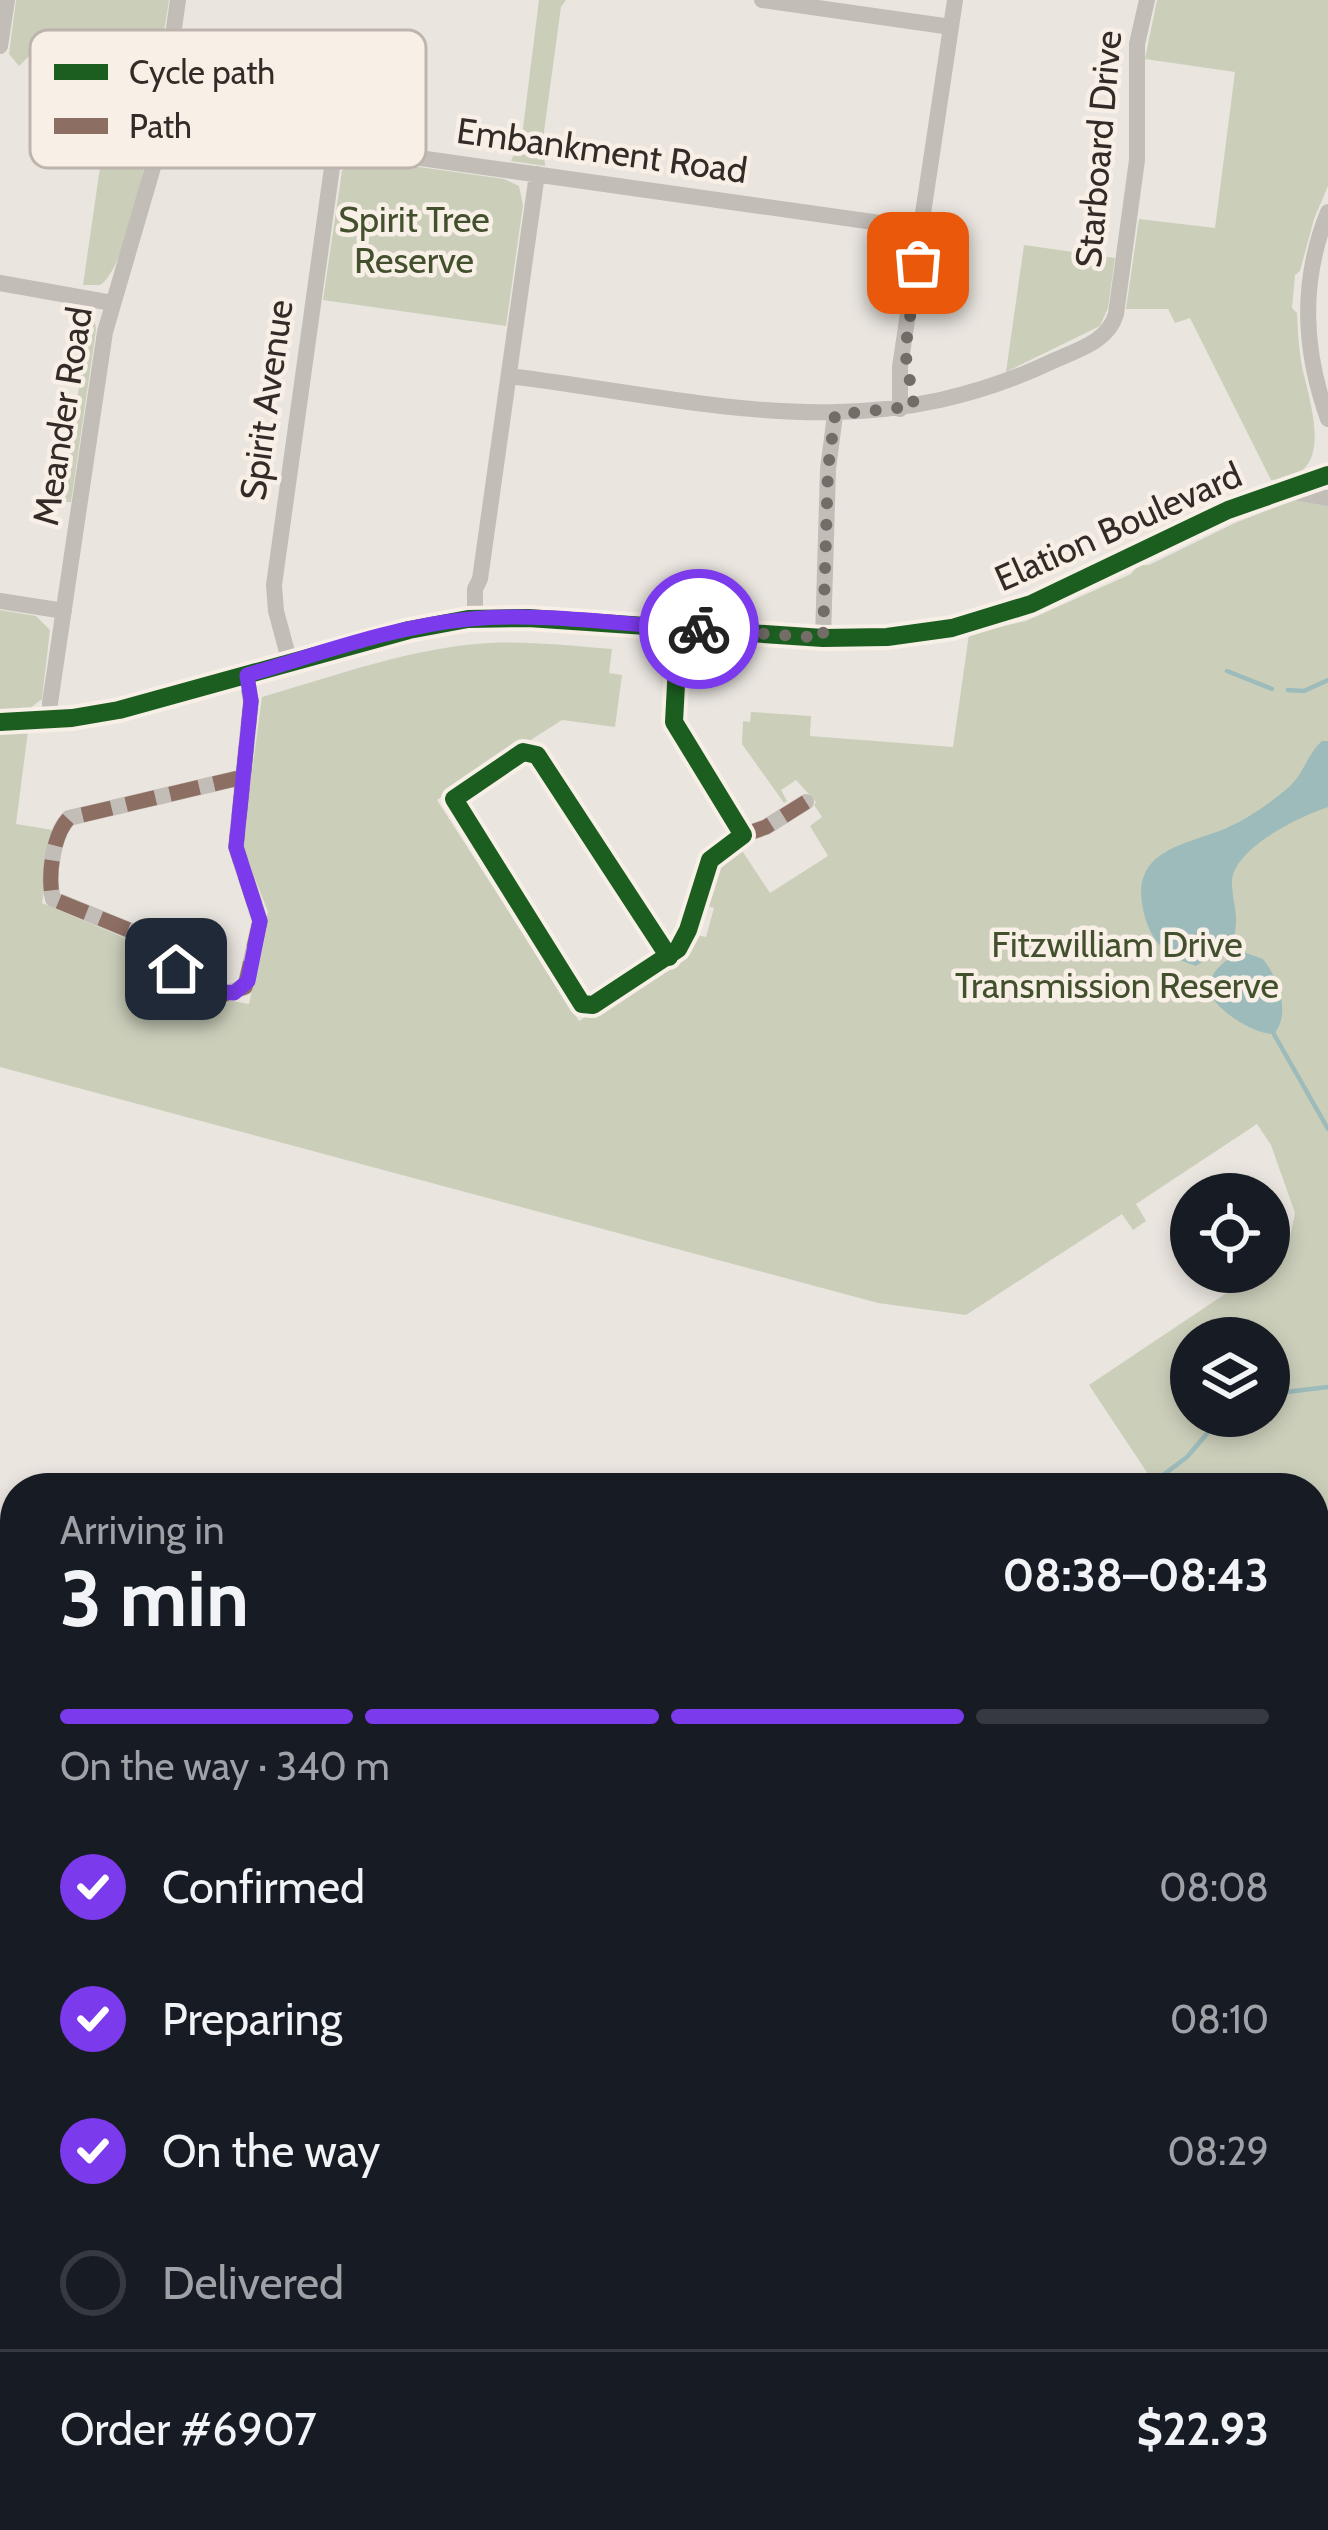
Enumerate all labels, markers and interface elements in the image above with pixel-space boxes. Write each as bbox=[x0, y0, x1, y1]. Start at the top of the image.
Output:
street label: Starboard Drive bbox=[1066, 28, 1130, 270]
legend bbox=[30, 30, 426, 168]
text: Cycle path bbox=[129, 52, 275, 92]
text: Path bbox=[129, 106, 192, 146]
street label: Embankment Road bbox=[454, 108, 750, 192]
park label: Spirit Tree Reserve bbox=[338, 197, 490, 282]
pin bbox=[867, 212, 969, 314]
icon: bag bbox=[885, 230, 951, 296]
street label: Spirit Avenue bbox=[230, 297, 302, 503]
street label: Meander Road bbox=[23, 304, 101, 528]
street label: Elation Boulevard bbox=[988, 452, 1248, 600]
courier bbox=[639, 569, 759, 689]
icon: bike bbox=[666, 596, 732, 662]
pin bbox=[125, 918, 227, 1020]
park label: Fitzwilliam Drive Transmission Reserve bbox=[955, 922, 1279, 1007]
icon: home bbox=[143, 936, 209, 1002]
map controls bbox=[1170, 1173, 1290, 1437]
button: locate bbox=[1170, 1173, 1290, 1293]
button: layers bbox=[1170, 1317, 1290, 1437]
text: Arriving in bbox=[60, 1506, 224, 1554]
text: 08:38–08:43 bbox=[1003, 1548, 1269, 1602]
text: 3 min bbox=[60, 1551, 249, 1646]
text: On the way · 340 m bbox=[60, 1742, 390, 1790]
icon: check bbox=[60, 1854, 126, 1920]
text: Confirmed bbox=[162, 1860, 365, 1914]
text: 08:08 bbox=[1159, 1863, 1269, 1911]
icon: check bbox=[60, 1986, 126, 2052]
text: Preparing bbox=[162, 1992, 342, 2046]
text: 08:10 bbox=[1170, 1995, 1269, 2043]
icon: check bbox=[60, 2118, 126, 2184]
text: On the way bbox=[162, 2124, 380, 2178]
text: 08:29 bbox=[1167, 2127, 1269, 2175]
text: Delivered bbox=[162, 2256, 344, 2310]
text: Order #6907 bbox=[60, 2402, 317, 2456]
text: $22.93 bbox=[1136, 2402, 1269, 2456]

